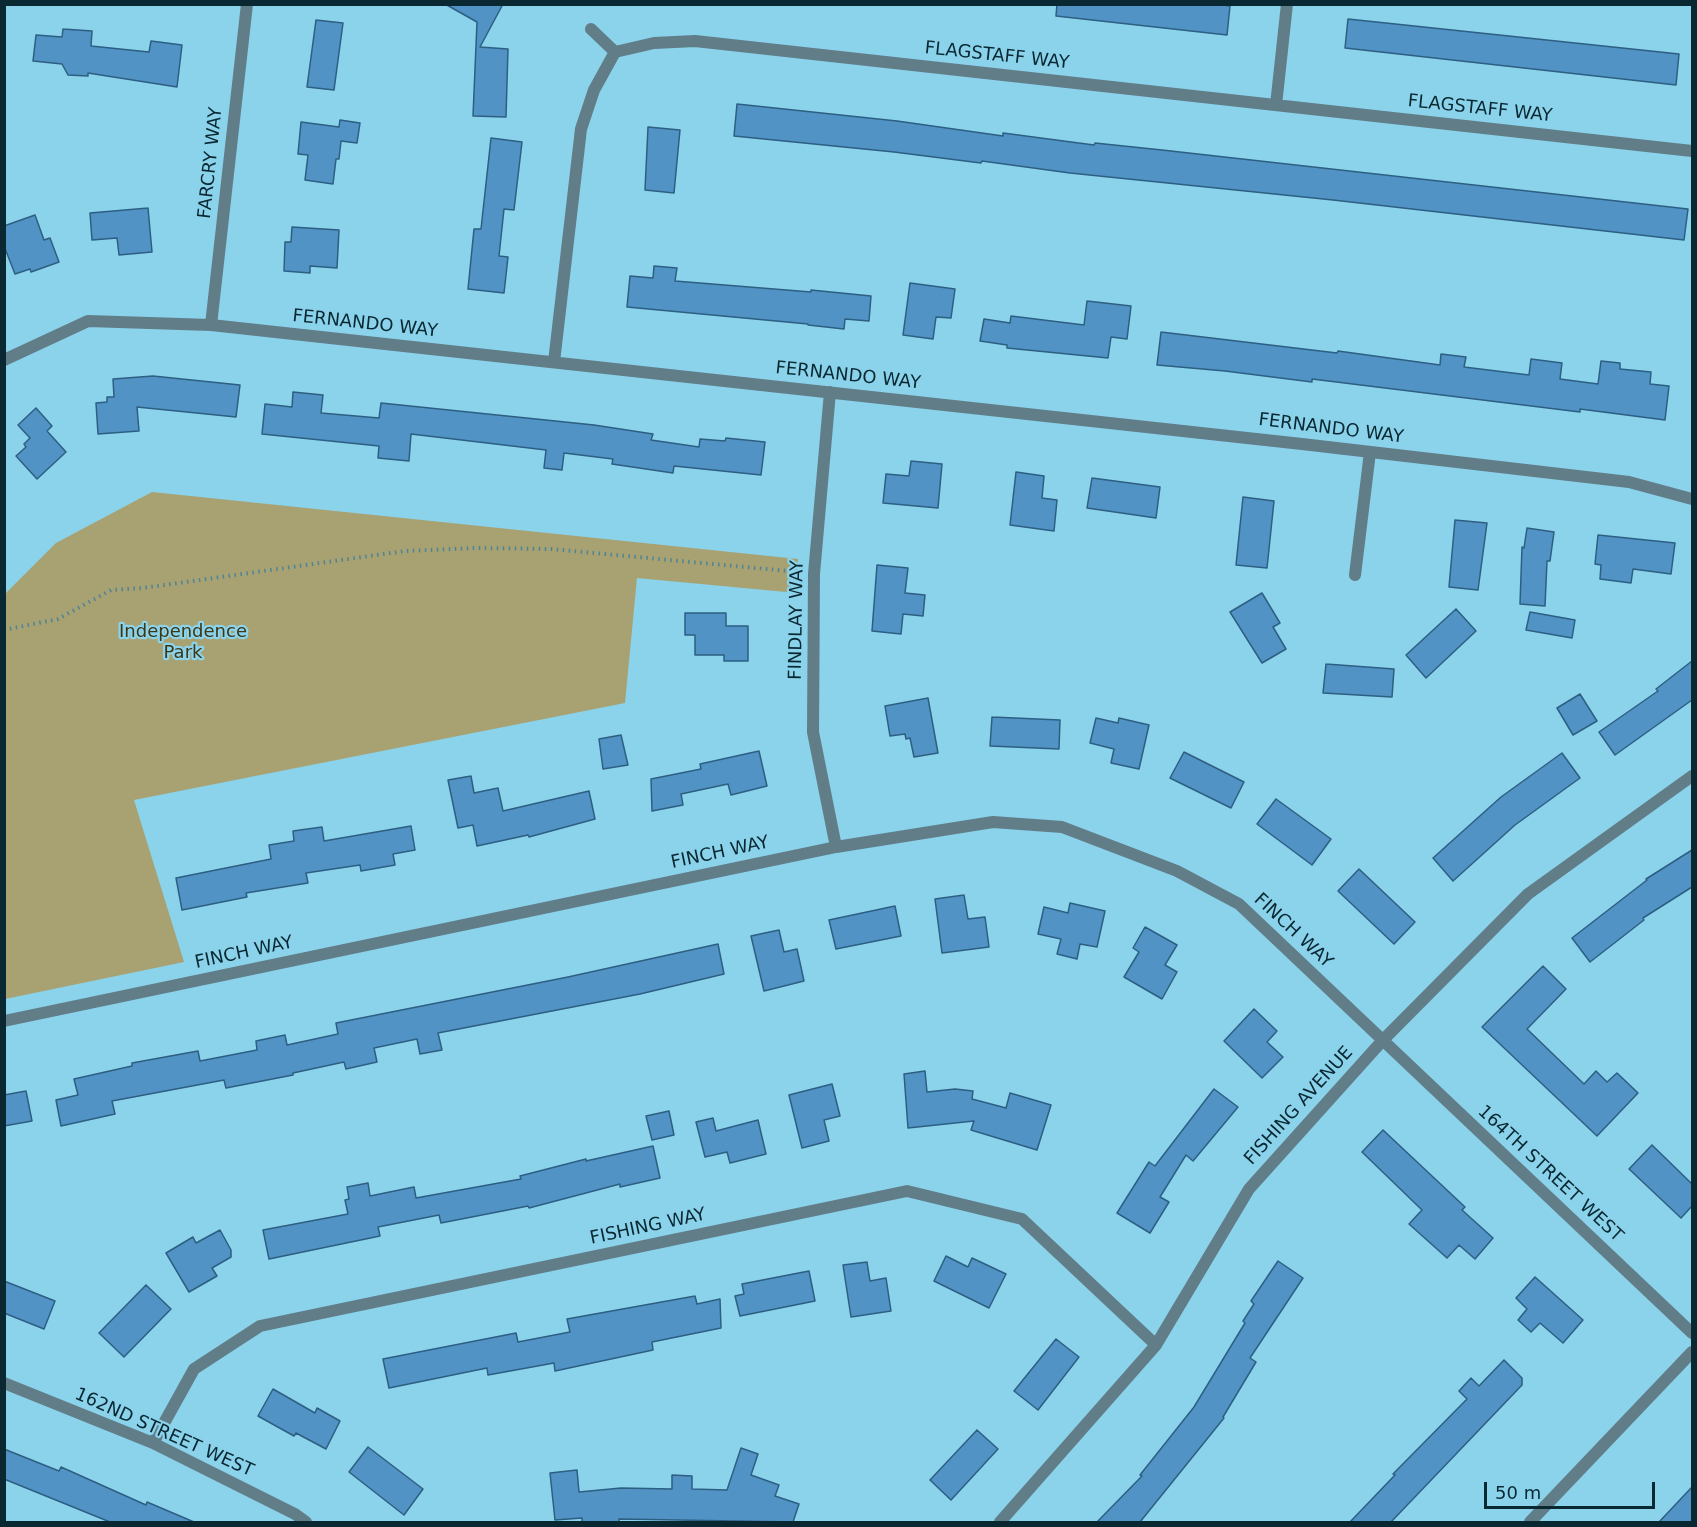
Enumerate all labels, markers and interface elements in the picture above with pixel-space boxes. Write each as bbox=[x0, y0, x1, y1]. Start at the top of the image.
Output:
street label: FLAGSTAFF WAY bbox=[924, 38, 1070, 74]
street label: FLAGSTAFF WAY bbox=[1407, 91, 1553, 127]
street label: FARCRY WAY bbox=[194, 106, 228, 220]
street label: FERNANDO WAY bbox=[291, 306, 439, 342]
street label: FERNANDO WAY bbox=[774, 358, 922, 394]
street label: FERNANDO WAY bbox=[1257, 409, 1405, 449]
street label: FINDLAY WAY bbox=[785, 560, 809, 680]
park label: Independence Park bbox=[119, 621, 247, 664]
street label: FINCH WAY bbox=[669, 832, 771, 874]
street label: FINCH WAY bbox=[1249, 889, 1337, 973]
street label: FINCH WAY bbox=[193, 932, 295, 974]
street label: FISHING AVENUE bbox=[1240, 1042, 1358, 1170]
street label: 164TH STREET WEST bbox=[1473, 1101, 1627, 1247]
street label: FISHING WAY bbox=[588, 1204, 708, 1250]
street label: 162ND STREET WEST bbox=[71, 1384, 257, 1482]
scale bar bbox=[1487, 1470, 1658, 1508]
text: 50 m bbox=[1495, 1482, 1541, 1503]

